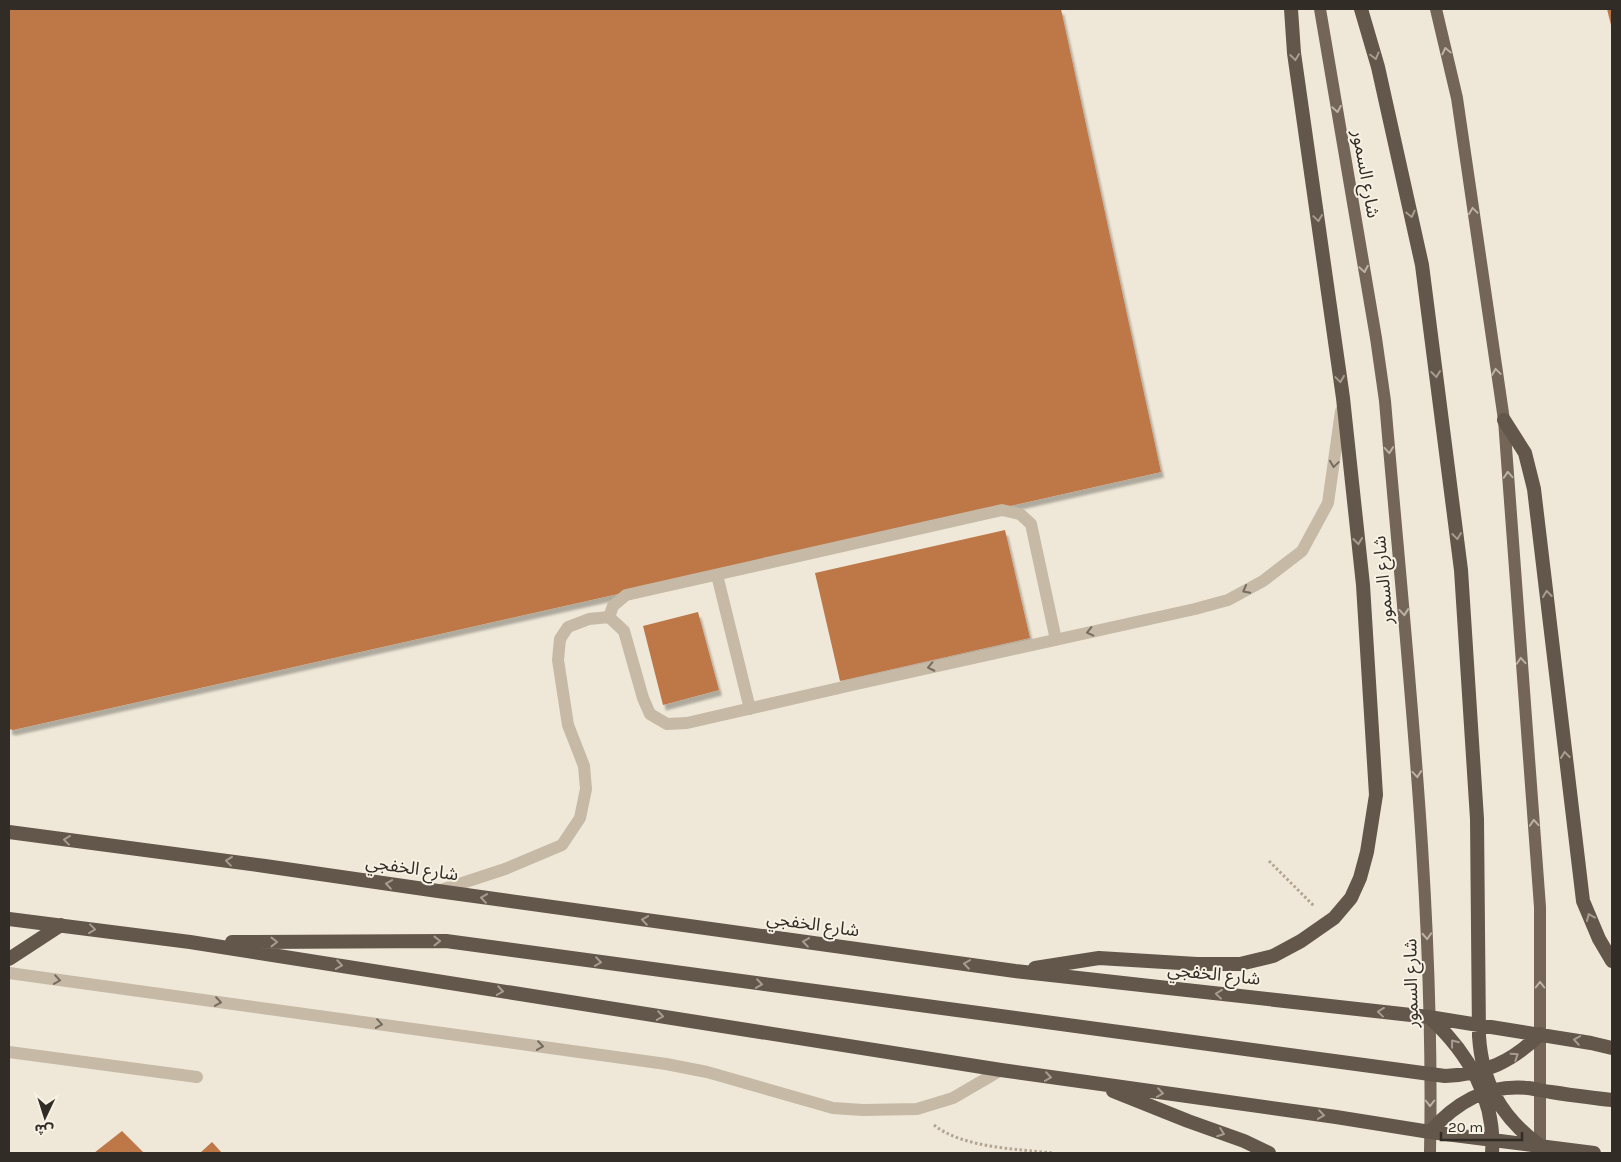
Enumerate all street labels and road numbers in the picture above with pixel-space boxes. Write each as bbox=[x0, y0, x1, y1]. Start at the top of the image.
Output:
street label: شارع السمور bbox=[1344, 127, 1385, 220]
street label: شارع السمور bbox=[1368, 534, 1401, 626]
street label: شارع الخفجي bbox=[364, 851, 460, 888]
street label: شارع الخفجي bbox=[765, 907, 861, 944]
street label: شارع السمور bbox=[1399, 938, 1426, 1029]
street label: شارع الخفجي bbox=[1166, 958, 1262, 993]

